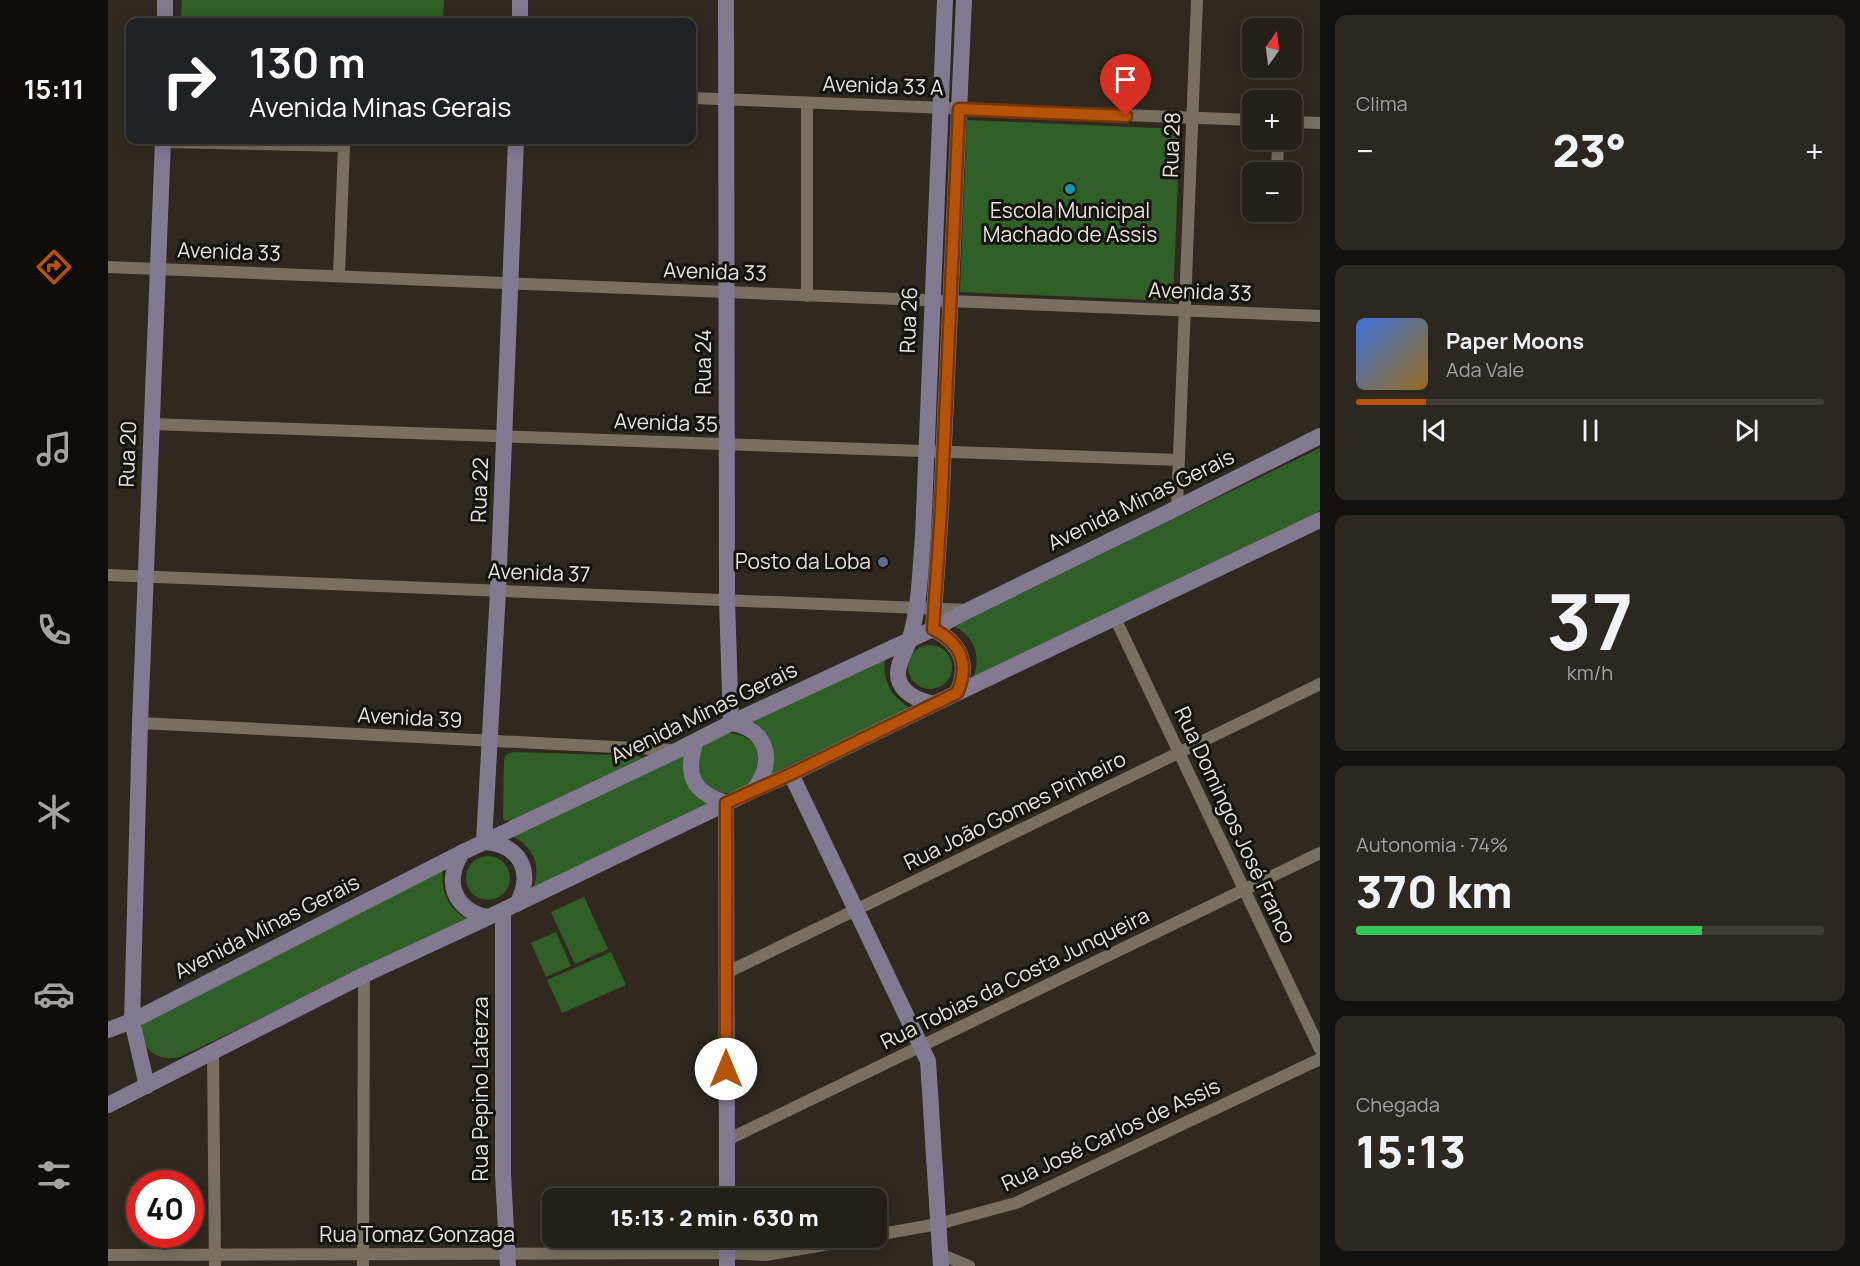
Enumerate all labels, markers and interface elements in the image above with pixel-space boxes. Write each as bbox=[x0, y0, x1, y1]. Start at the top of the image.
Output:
north arrow bbox=[1242, 18, 1302, 78]
map controls bbox=[1242, 18, 1302, 222]
text: 130 m bbox=[249, 33, 366, 91]
icon: right bbox=[150, 42, 228, 120]
pin bbox=[1100, 54, 1151, 116]
icon: arrive bbox=[1109, 63, 1142, 96]
street label: Avenida 33 A bbox=[822, 69, 944, 101]
text: 15:11 bbox=[24, 70, 84, 107]
text: Avenida Minas Gerais bbox=[249, 88, 511, 125]
button: + bbox=[1242, 90, 1302, 150]
text: Clima bbox=[1356, 90, 1408, 117]
street label: Rua 28 bbox=[1156, 112, 1186, 178]
text: 23° bbox=[1552, 119, 1626, 181]
text: − bbox=[1356, 128, 1374, 173]
text: + bbox=[1805, 128, 1824, 173]
button: − bbox=[1242, 162, 1302, 222]
marker: Escola Municipal Machado de Assis bbox=[1063, 182, 1077, 196]
place label: Escola Municipal Machado de Assis bbox=[983, 196, 1157, 248]
street label: Avenida 33 bbox=[177, 235, 281, 267]
icon: directions bbox=[33, 246, 75, 288]
street label: Avenida 33 bbox=[663, 255, 767, 287]
street label: Avenida 33 bbox=[1148, 275, 1252, 307]
street label: Rua 26 bbox=[893, 286, 923, 354]
text: Paper Moons bbox=[1446, 326, 1584, 356]
street label: Rua 24 bbox=[689, 329, 717, 395]
text: Ada Vale bbox=[1446, 356, 1524, 383]
street label: Avenida 35 bbox=[614, 406, 719, 438]
icon: previous bbox=[1418, 414, 1451, 447]
icon: pause bbox=[1574, 414, 1607, 447]
icon: next bbox=[1730, 414, 1763, 447]
street label: Rua 20 bbox=[112, 420, 142, 488]
icon: music bbox=[33, 428, 75, 470]
street label: Avenida Minas Gerais bbox=[1043, 442, 1238, 556]
street label: Rua 22 bbox=[464, 457, 494, 523]
place label: Posto da Loba bbox=[735, 547, 871, 575]
marker: Posto da Loba bbox=[876, 555, 890, 569]
street label: Avenida 37 bbox=[487, 556, 591, 588]
text: 37 bbox=[1547, 567, 1633, 673]
icon: phone bbox=[33, 609, 75, 651]
street label: Avenida Minas Gerais bbox=[606, 655, 801, 769]
text: km/h bbox=[1567, 659, 1613, 686]
street label: Avenida 39 bbox=[357, 700, 463, 734]
street label: Rua Domingos José Franco bbox=[1169, 702, 1303, 948]
street label: Rua João Gomes Pinheiro bbox=[899, 744, 1130, 876]
icon: climate bbox=[33, 791, 75, 833]
text: Autonomia · 74% bbox=[1356, 831, 1508, 858]
text: 370 km bbox=[1356, 860, 1512, 922]
street label: Avenida Minas Gerais bbox=[169, 867, 364, 985]
street label: Rua Tobias da Costa Junqueira bbox=[876, 901, 1154, 1055]
icon: car bbox=[33, 973, 75, 1015]
street label: Rua Pepino Laterza bbox=[466, 997, 494, 1181]
position arrow bbox=[694, 1037, 758, 1101]
street label: Rua José Carlos de Assis bbox=[997, 1071, 1224, 1197]
text: Chegada bbox=[1356, 1091, 1440, 1118]
text: 15:13 bbox=[1356, 1120, 1466, 1182]
icon: filters bbox=[33, 1154, 75, 1196]
speed limit sign: 40 bbox=[126, 1170, 204, 1248]
text: 15:13 · 2 min · 630 m bbox=[610, 1203, 819, 1233]
street label: Rua Tomaz Gonzaga bbox=[319, 1220, 515, 1248]

